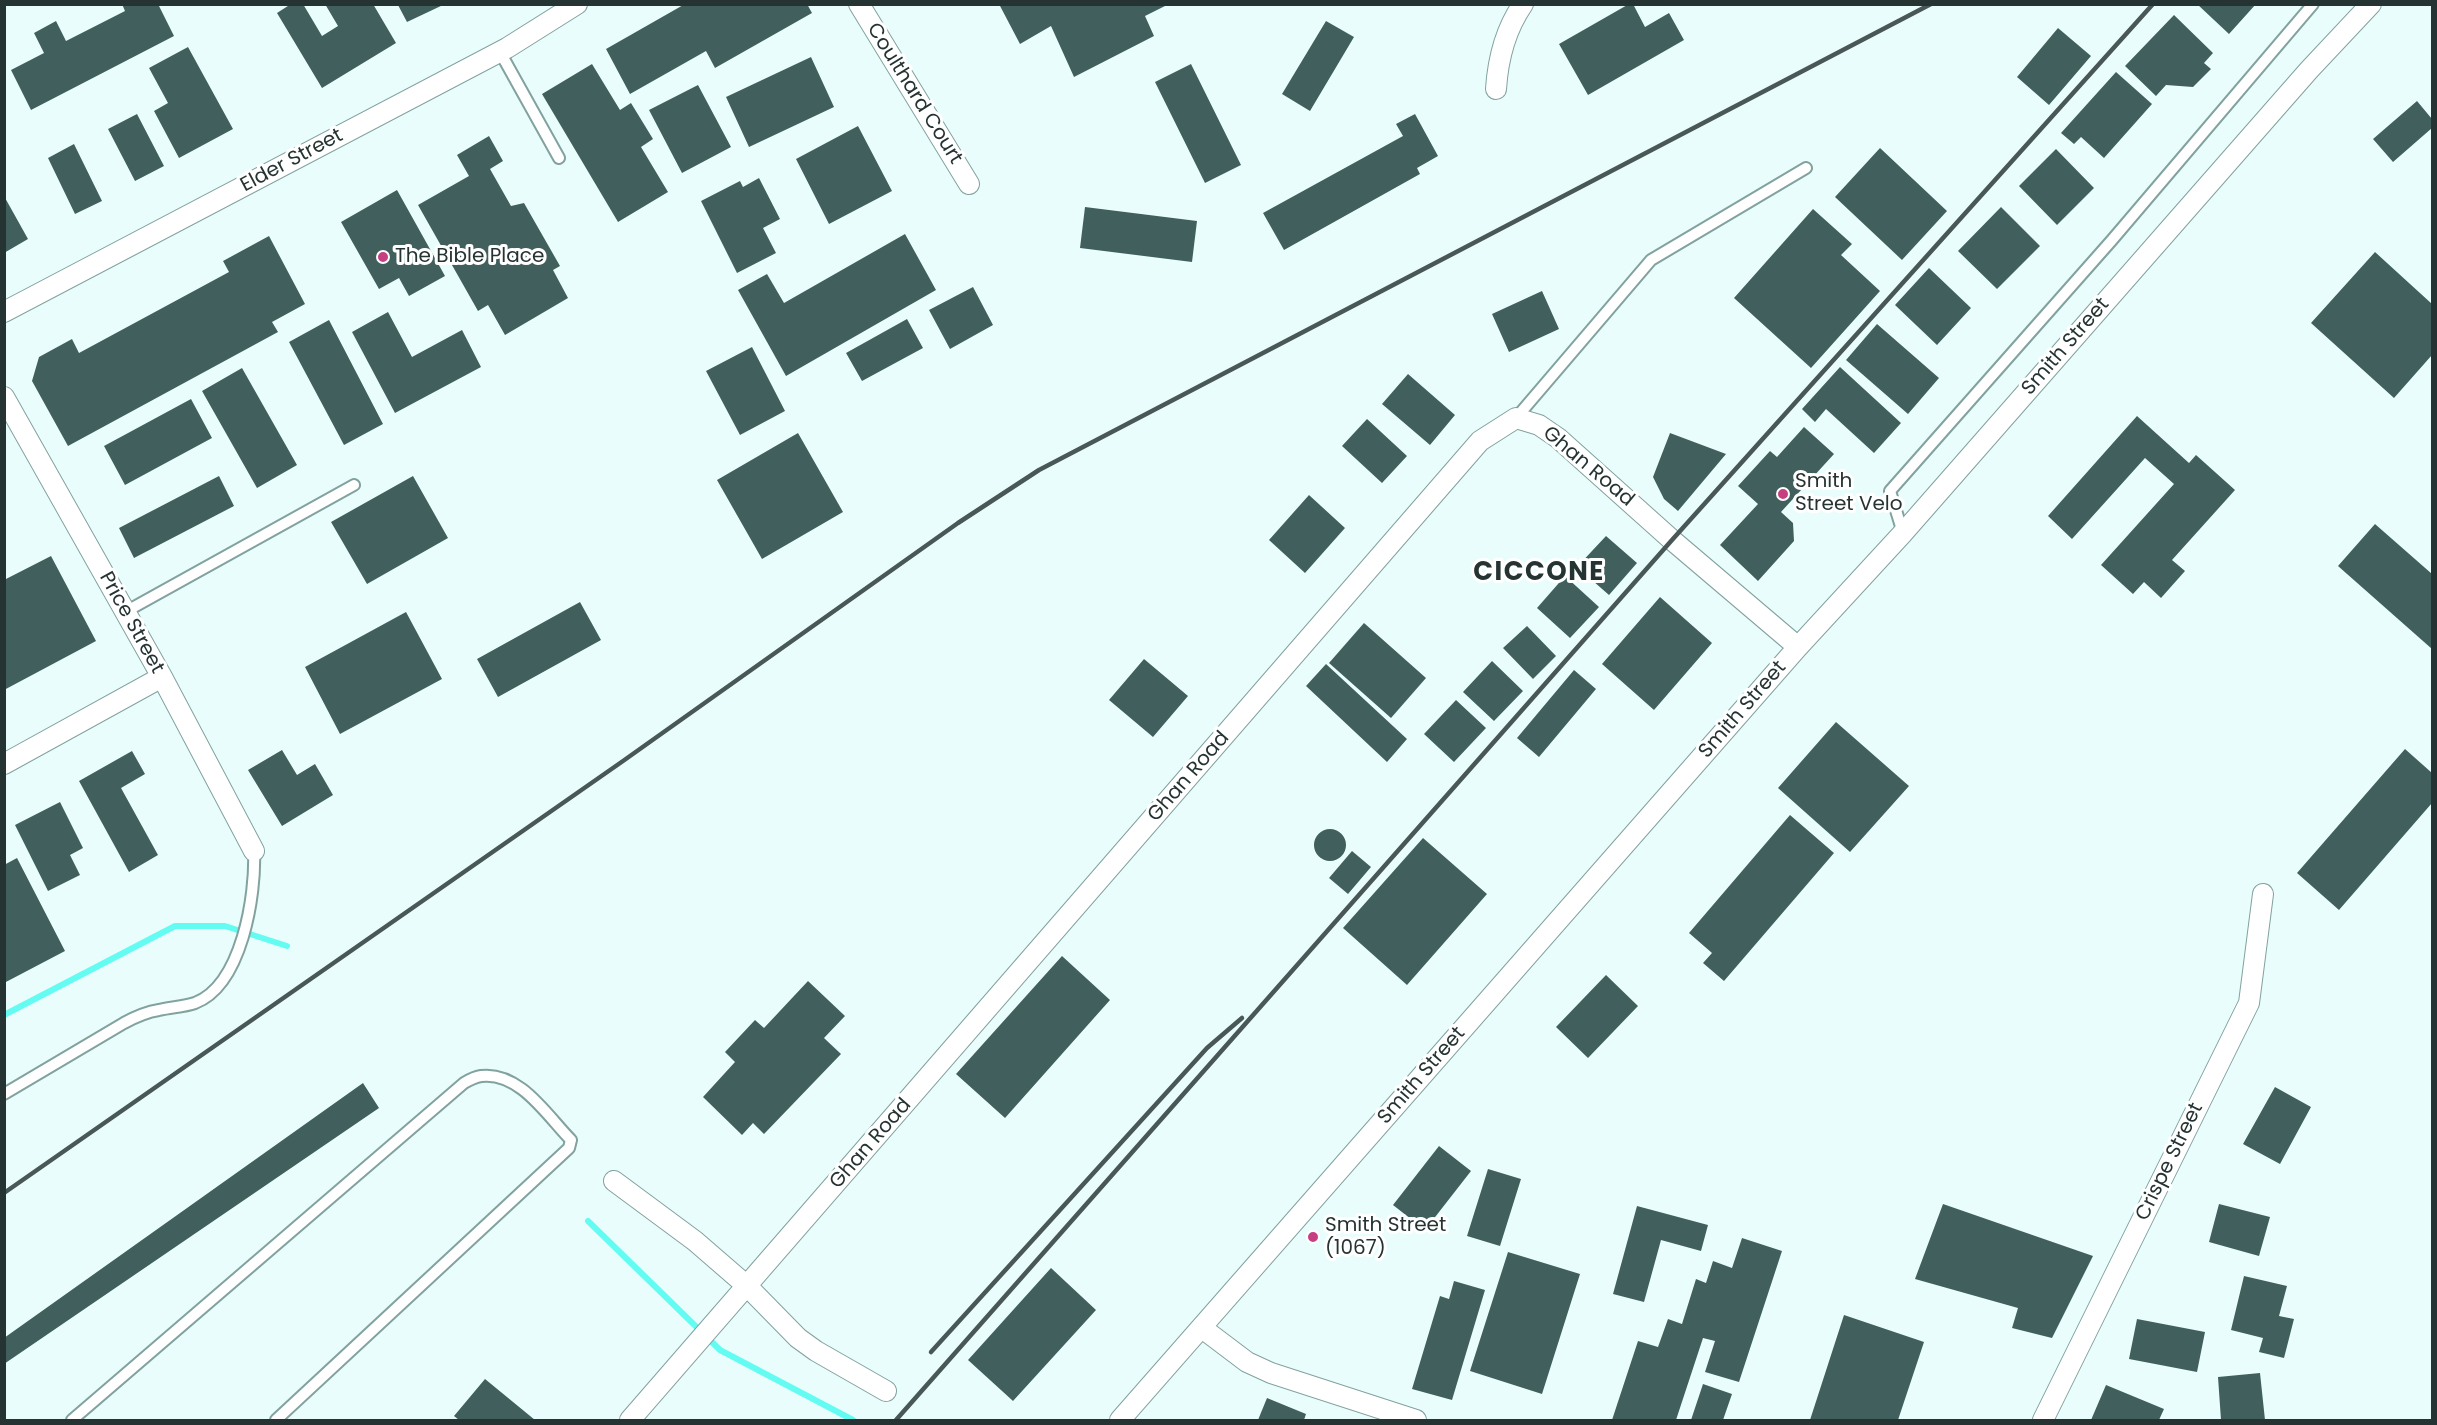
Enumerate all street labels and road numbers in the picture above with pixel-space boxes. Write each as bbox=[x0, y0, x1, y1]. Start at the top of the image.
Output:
street label: Coulthard Court bbox=[861, 19, 967, 169]
street label: Elder Street bbox=[237, 124, 347, 198]
street label: Smith Street bbox=[2017, 293, 2115, 401]
street label: Ghan Road bbox=[1537, 422, 1639, 512]
street label: Price Street bbox=[93, 568, 169, 678]
street label: Smith Street bbox=[1694, 656, 1792, 764]
street label: Ghan Road bbox=[1143, 727, 1235, 827]
street label: Smith Street bbox=[1373, 1022, 1471, 1130]
street label: Ghan Road bbox=[825, 1094, 917, 1194]
street label: Crispe Street bbox=[2131, 1099, 2209, 1225]

